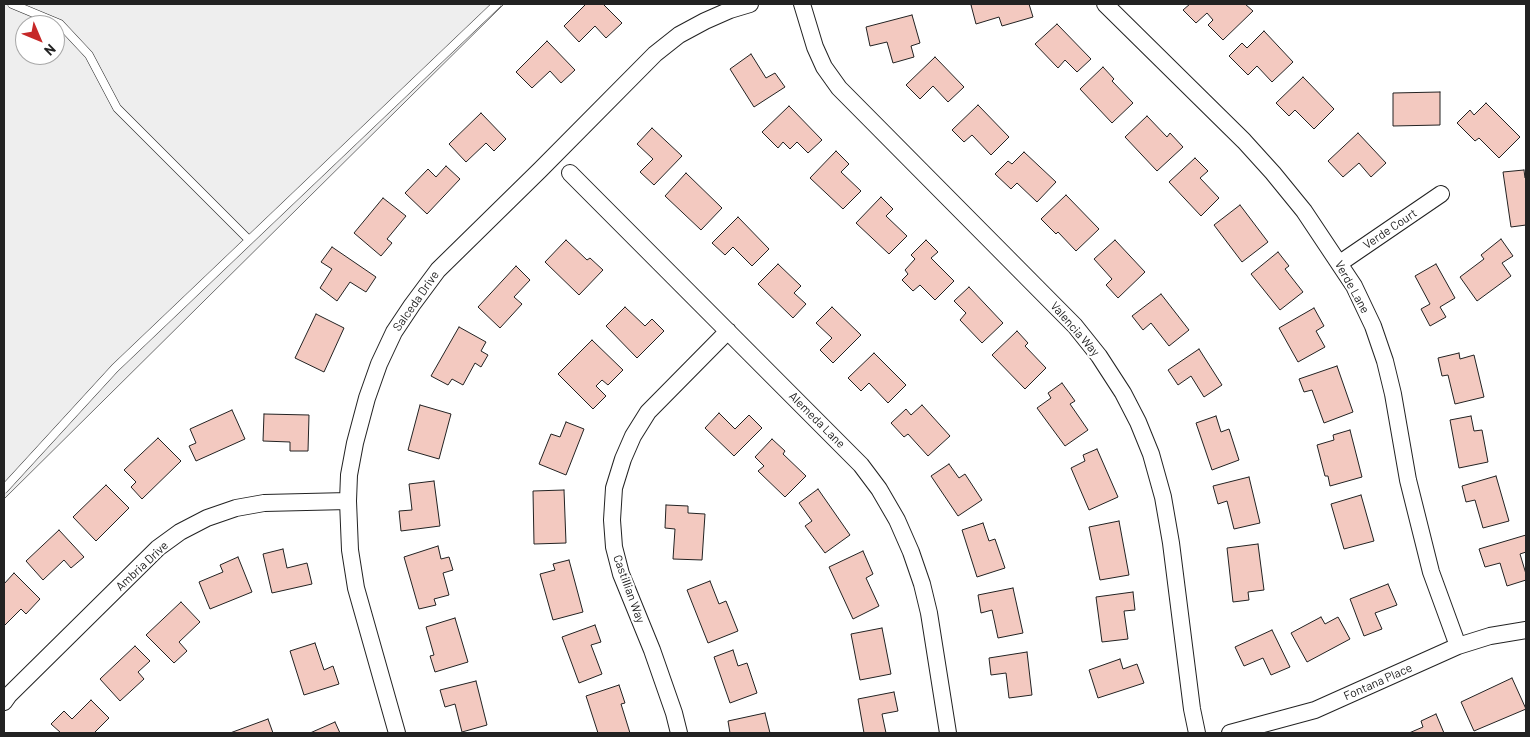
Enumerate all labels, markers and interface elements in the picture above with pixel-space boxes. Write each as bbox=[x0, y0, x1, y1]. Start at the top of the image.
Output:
north arrow bbox=[15, 15, 65, 65]
text: N bbox=[41, 41, 60, 60]
street label: Verde Court bbox=[1360, 206, 1420, 252]
street label: Verde Lane bbox=[1332, 258, 1372, 316]
street label: Salceda Drive bbox=[390, 268, 442, 334]
street label: Valencia Way bbox=[1047, 299, 1103, 359]
street label: Alemeda Lane bbox=[786, 389, 848, 451]
street label: Ambria Drive bbox=[113, 538, 171, 594]
street label: Castillian Way bbox=[610, 553, 648, 625]
street label: Fontana Place bbox=[1342, 660, 1414, 704]

